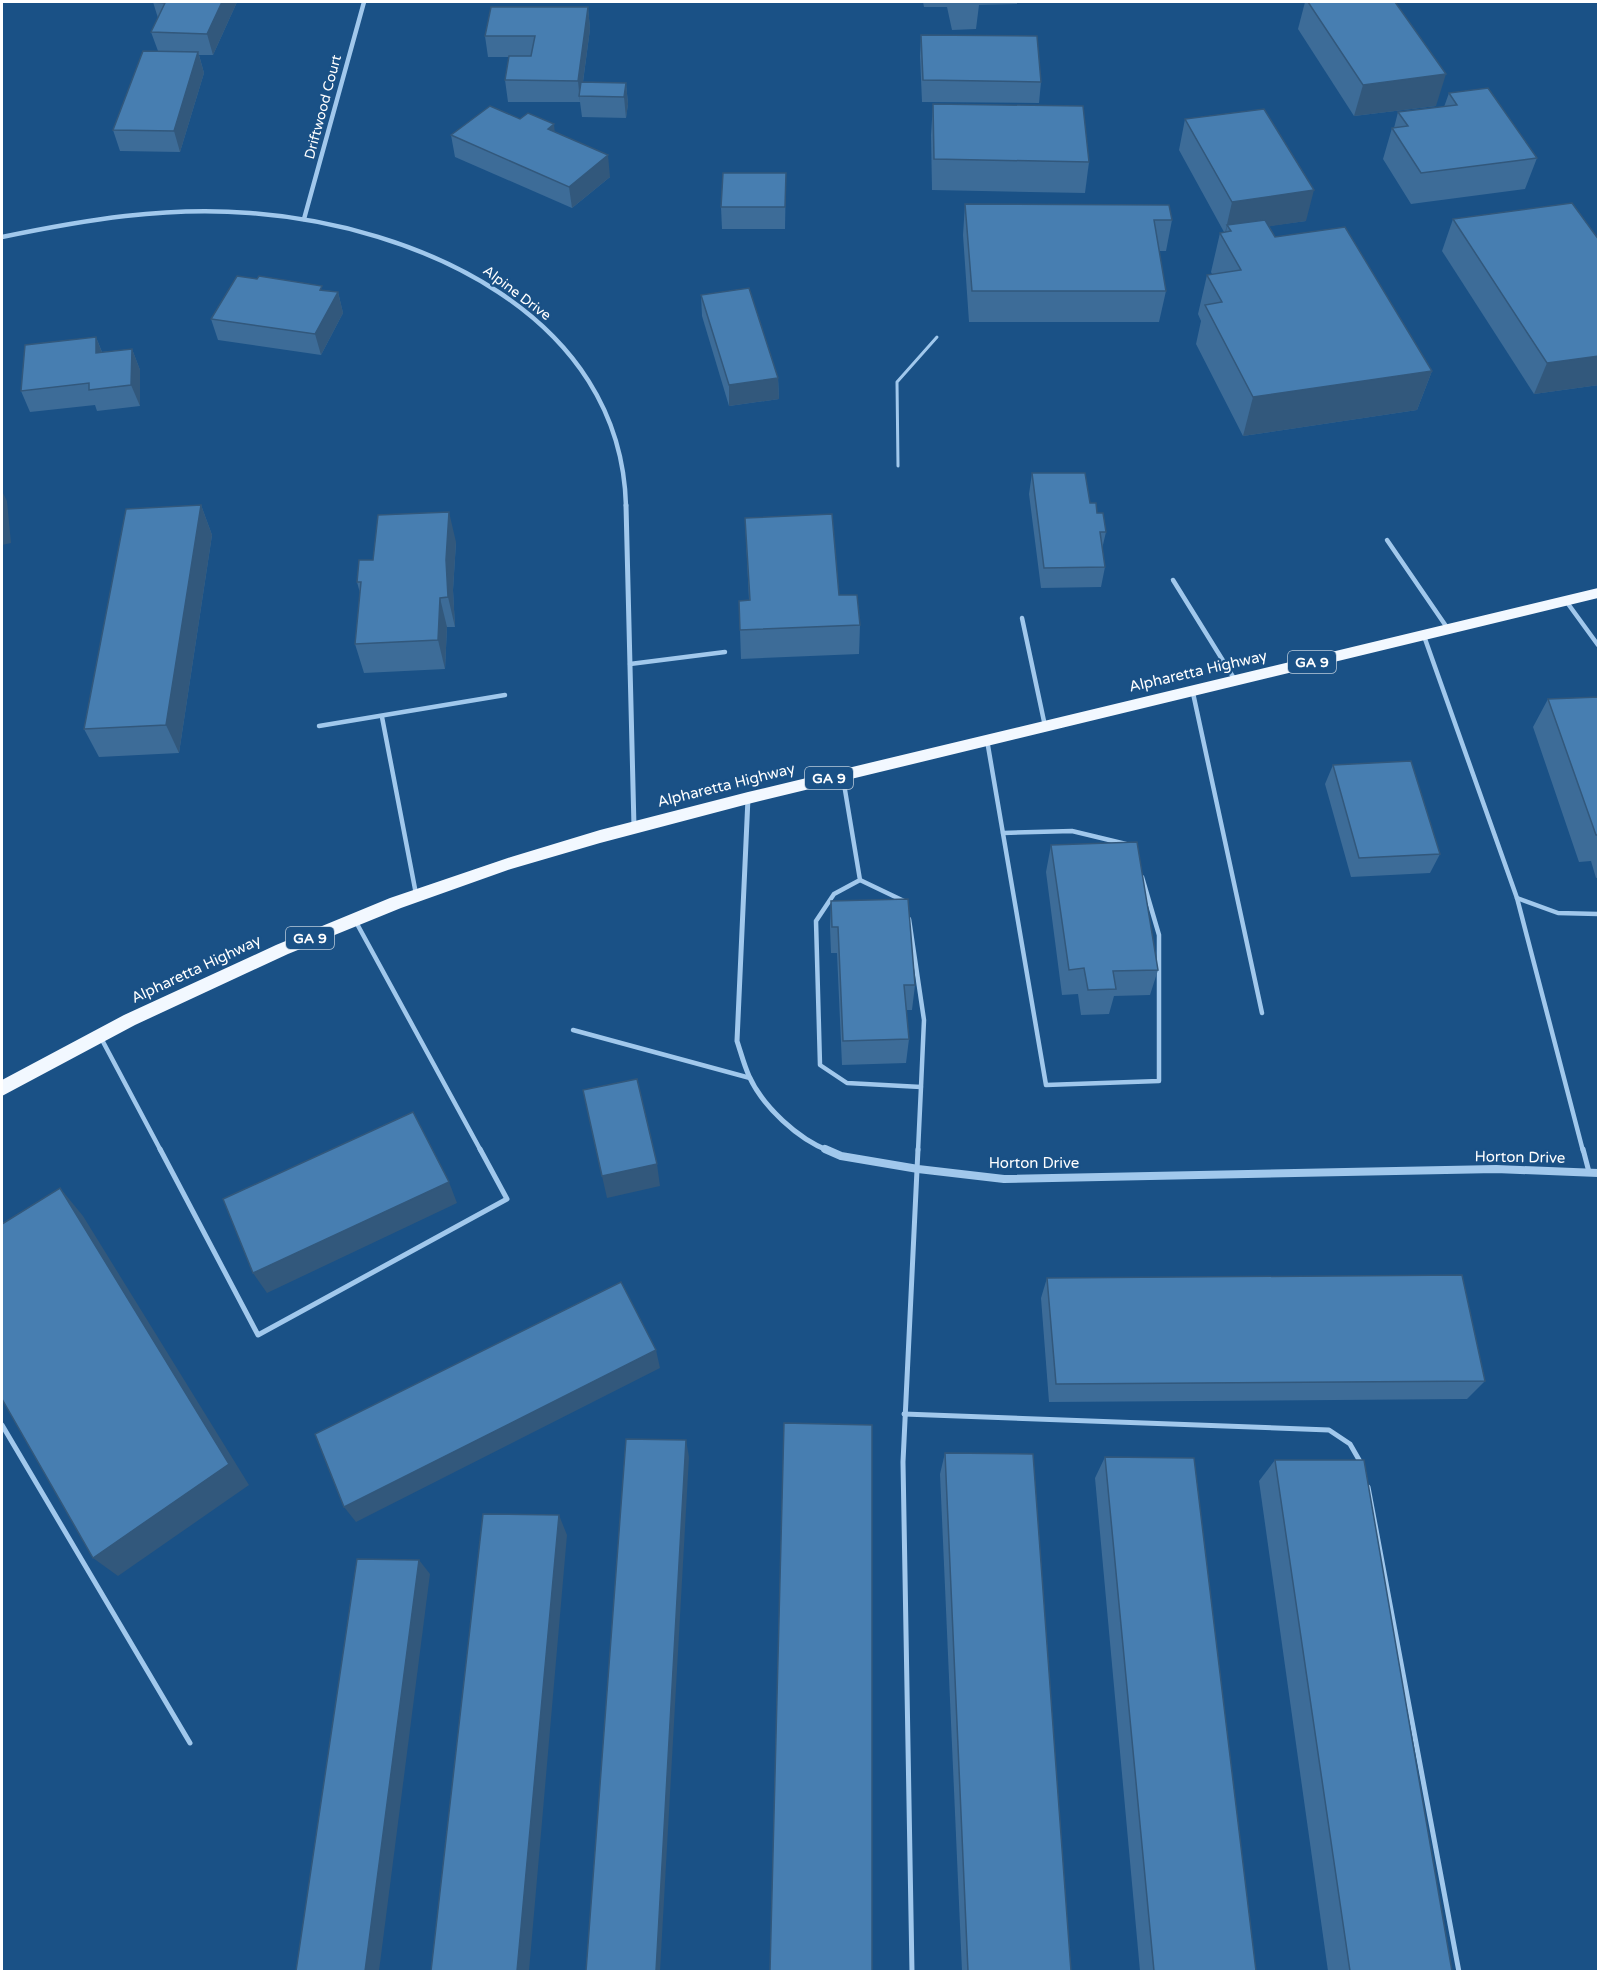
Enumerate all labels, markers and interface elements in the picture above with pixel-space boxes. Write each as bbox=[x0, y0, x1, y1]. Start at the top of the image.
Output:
street label: Driftwood Court bbox=[301, 52, 345, 161]
street label: Alpine Drive bbox=[480, 262, 554, 324]
street label: Alpharetta Highway bbox=[1127, 646, 1269, 696]
road number: GA 9 bbox=[1288, 651, 1336, 673]
street label: Alpharetta Highway bbox=[655, 759, 797, 811]
road number: GA 9 bbox=[805, 767, 853, 789]
road number: GA 9 bbox=[286, 927, 334, 949]
street label: Alpharetta Highway bbox=[128, 931, 264, 1007]
street label: Horton Drive bbox=[1474, 1147, 1566, 1167]
street label: Horton Drive bbox=[989, 1154, 1079, 1172]

